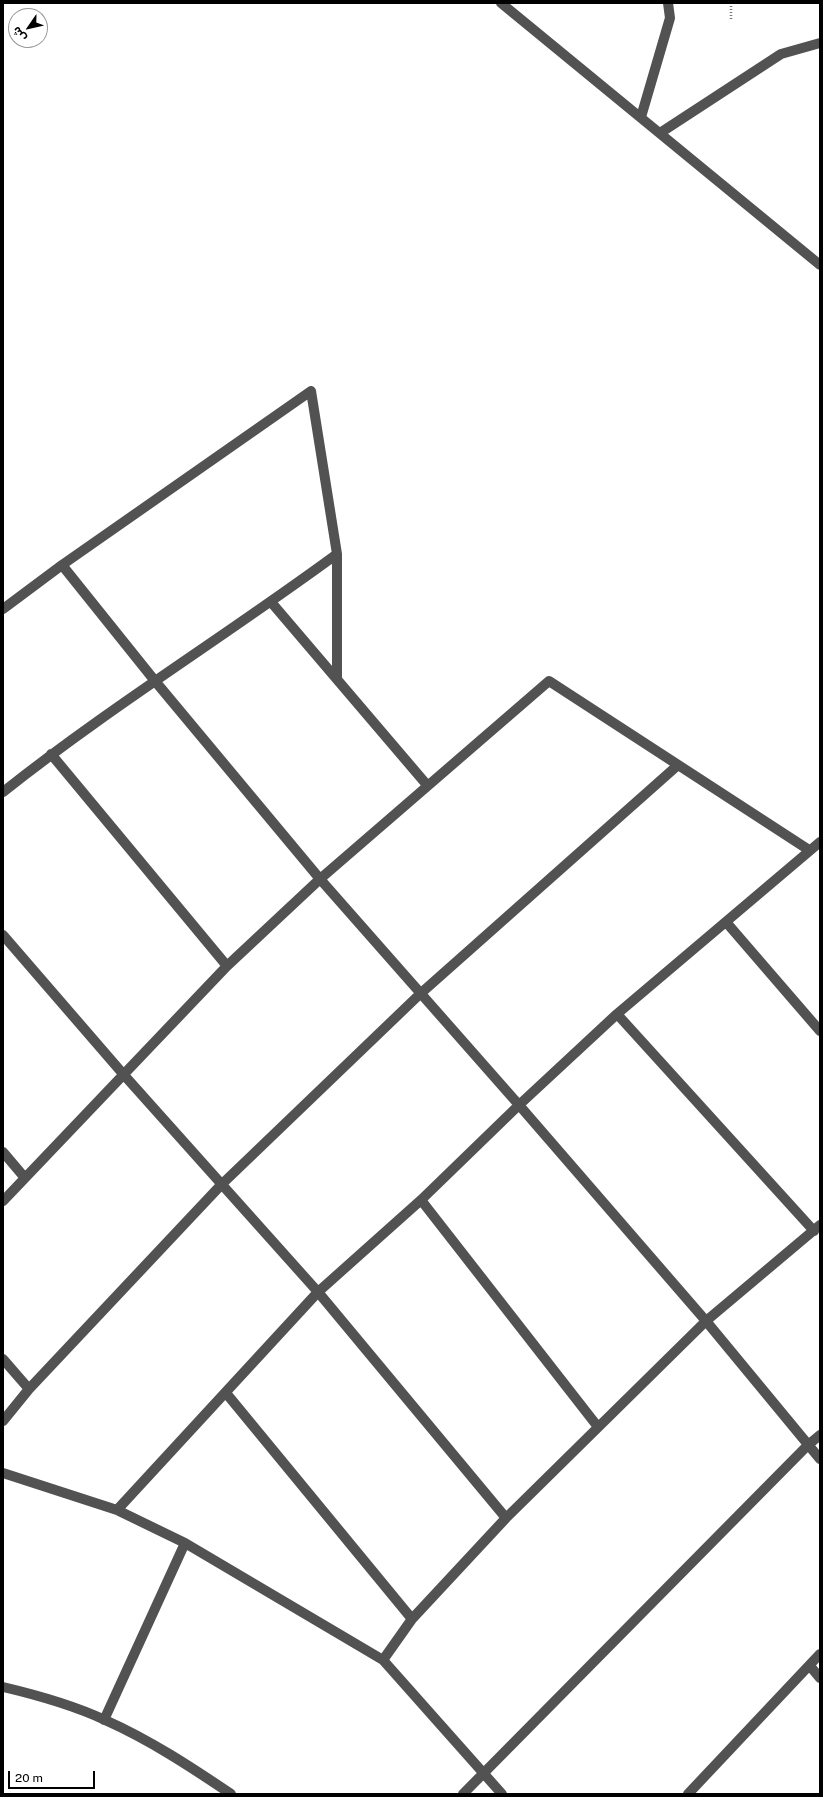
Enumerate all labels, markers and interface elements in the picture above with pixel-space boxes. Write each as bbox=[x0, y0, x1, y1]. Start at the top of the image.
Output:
north arrow bbox=[8, 8, 48, 48]
text: ش bbox=[10, 25, 28, 44]
scale bar bbox=[10, 1763, 97, 1789]
text: 20 m bbox=[15, 1771, 43, 1785]

